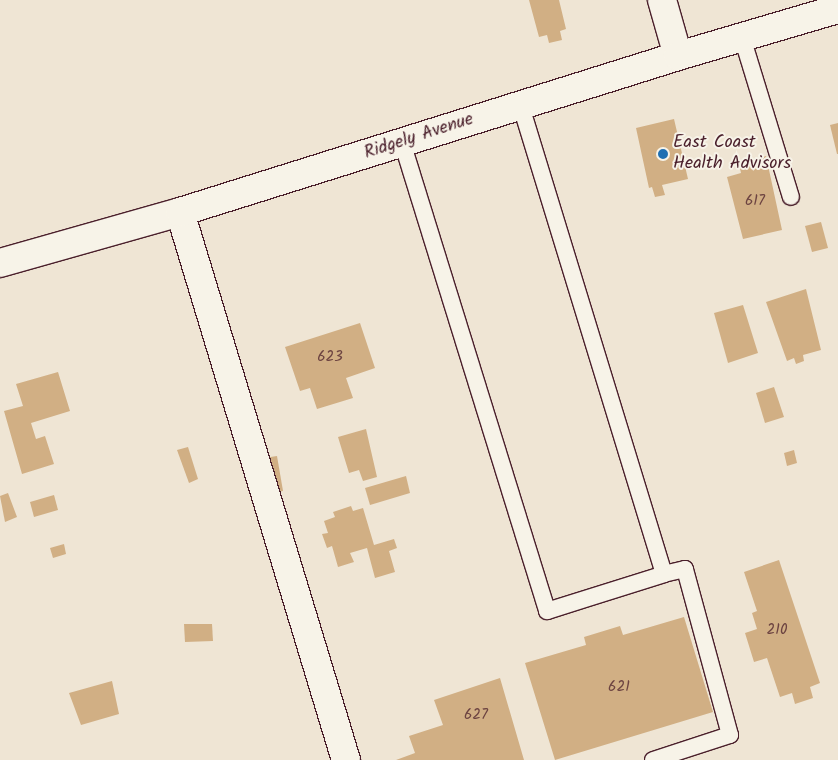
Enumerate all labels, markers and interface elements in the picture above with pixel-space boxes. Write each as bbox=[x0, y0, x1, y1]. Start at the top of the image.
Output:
street label: Ridgely Avenue bbox=[362, 109, 476, 165]
place label: East Coast Health Advisors bbox=[673, 133, 791, 176]
marker: East Coast Health Advisors bbox=[657, 148, 669, 160]
house number: 617 bbox=[745, 193, 765, 211]
house number: 623 bbox=[317, 349, 343, 367]
house number: 210 bbox=[767, 622, 787, 640]
house number: 621 bbox=[608, 679, 630, 697]
house number: 627 bbox=[464, 707, 488, 725]

